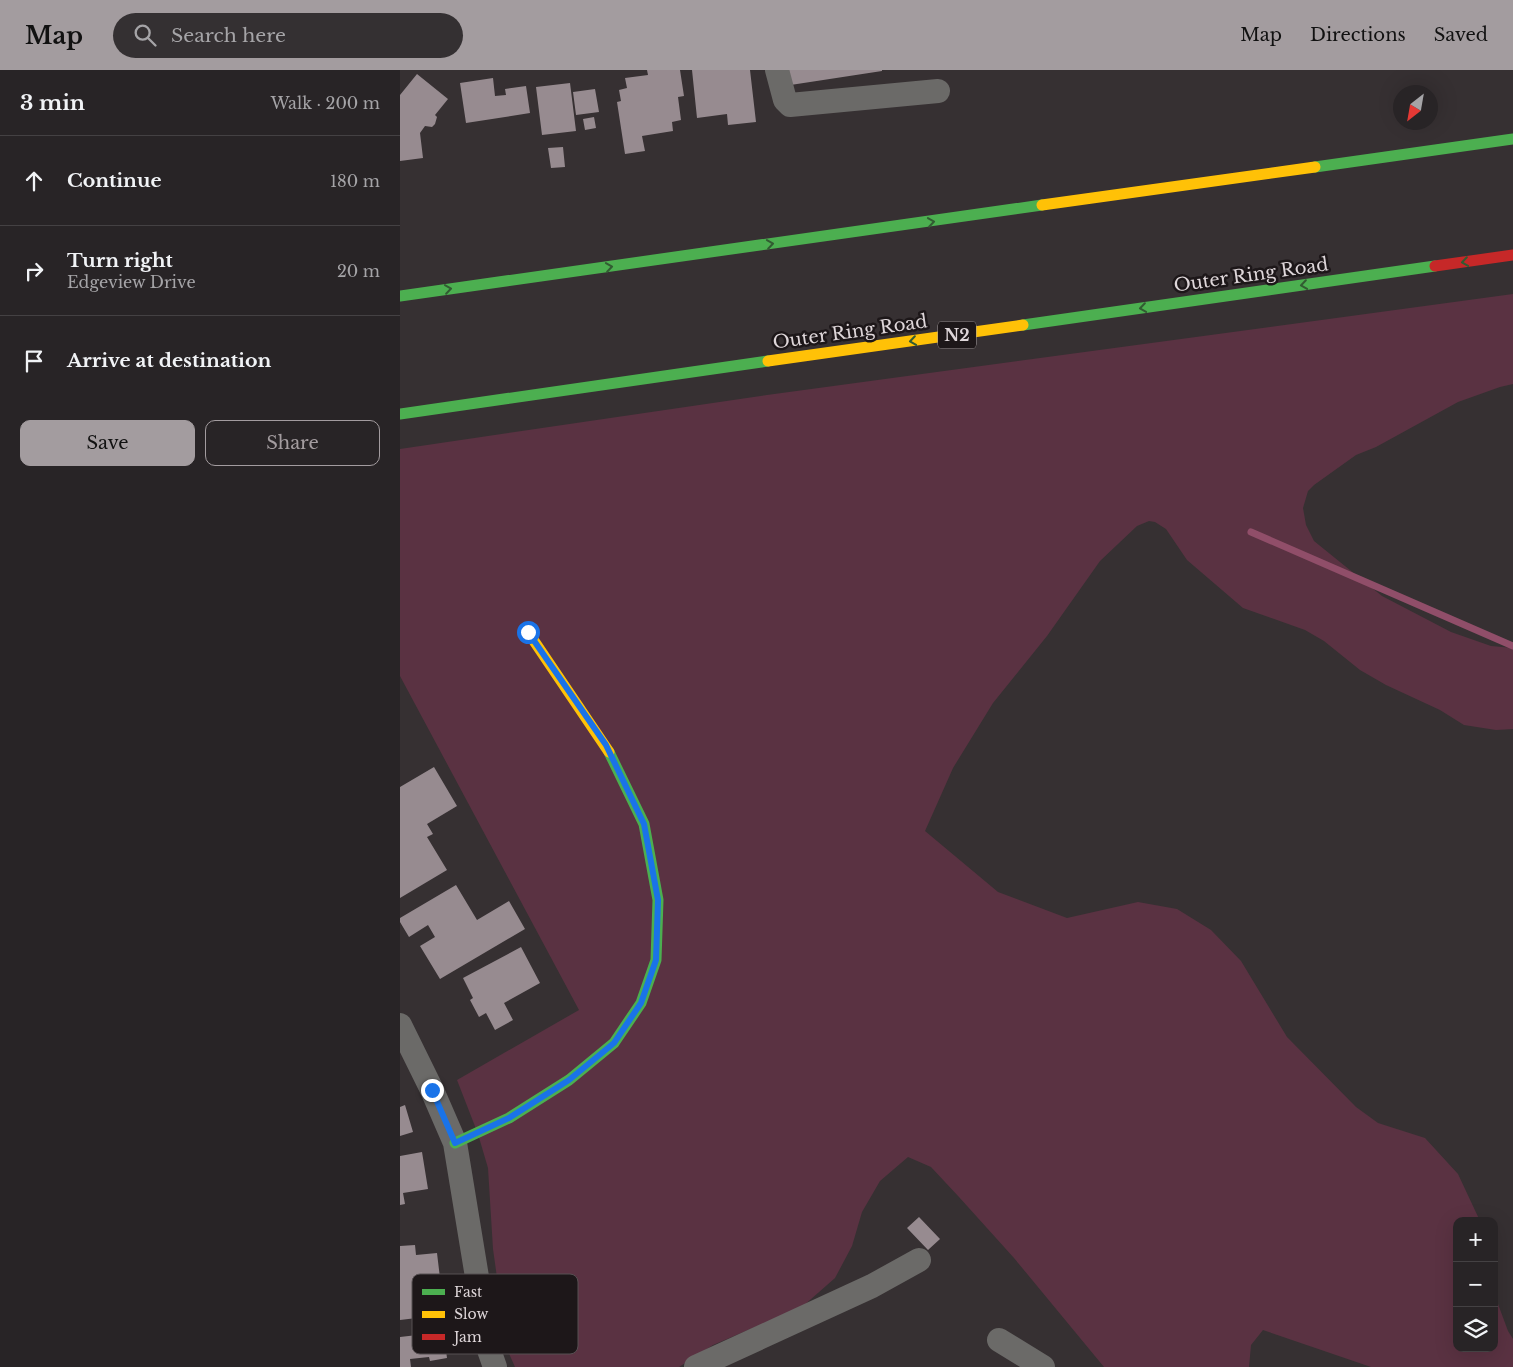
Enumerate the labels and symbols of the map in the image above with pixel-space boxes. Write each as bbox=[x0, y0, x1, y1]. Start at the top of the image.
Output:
north arrow bbox=[1393, 85, 1438, 130]
one-way arrow bbox=[927, 217, 935, 227]
one-way arrow bbox=[766, 240, 775, 250]
street label: Outer Ring Road bbox=[1172, 253, 1330, 297]
one-way arrow bbox=[1460, 256, 1469, 266]
one-way arrow bbox=[606, 262, 614, 273]
one-way arrow bbox=[1300, 279, 1308, 289]
one-way arrow bbox=[445, 284, 453, 295]
one-way arrow bbox=[1139, 302, 1147, 313]
street label: Outer Ring Road bbox=[771, 310, 929, 354]
road number: N2 bbox=[938, 322, 976, 348]
one-way arrow bbox=[909, 335, 917, 346]
route start bbox=[517, 621, 540, 644]
route end bbox=[421, 1079, 444, 1102]
legend bbox=[412, 1274, 578, 1354]
text: Fast bbox=[454, 1283, 483, 1301]
text: Slow bbox=[454, 1305, 488, 1323]
text: Jam bbox=[452, 1328, 482, 1346]

